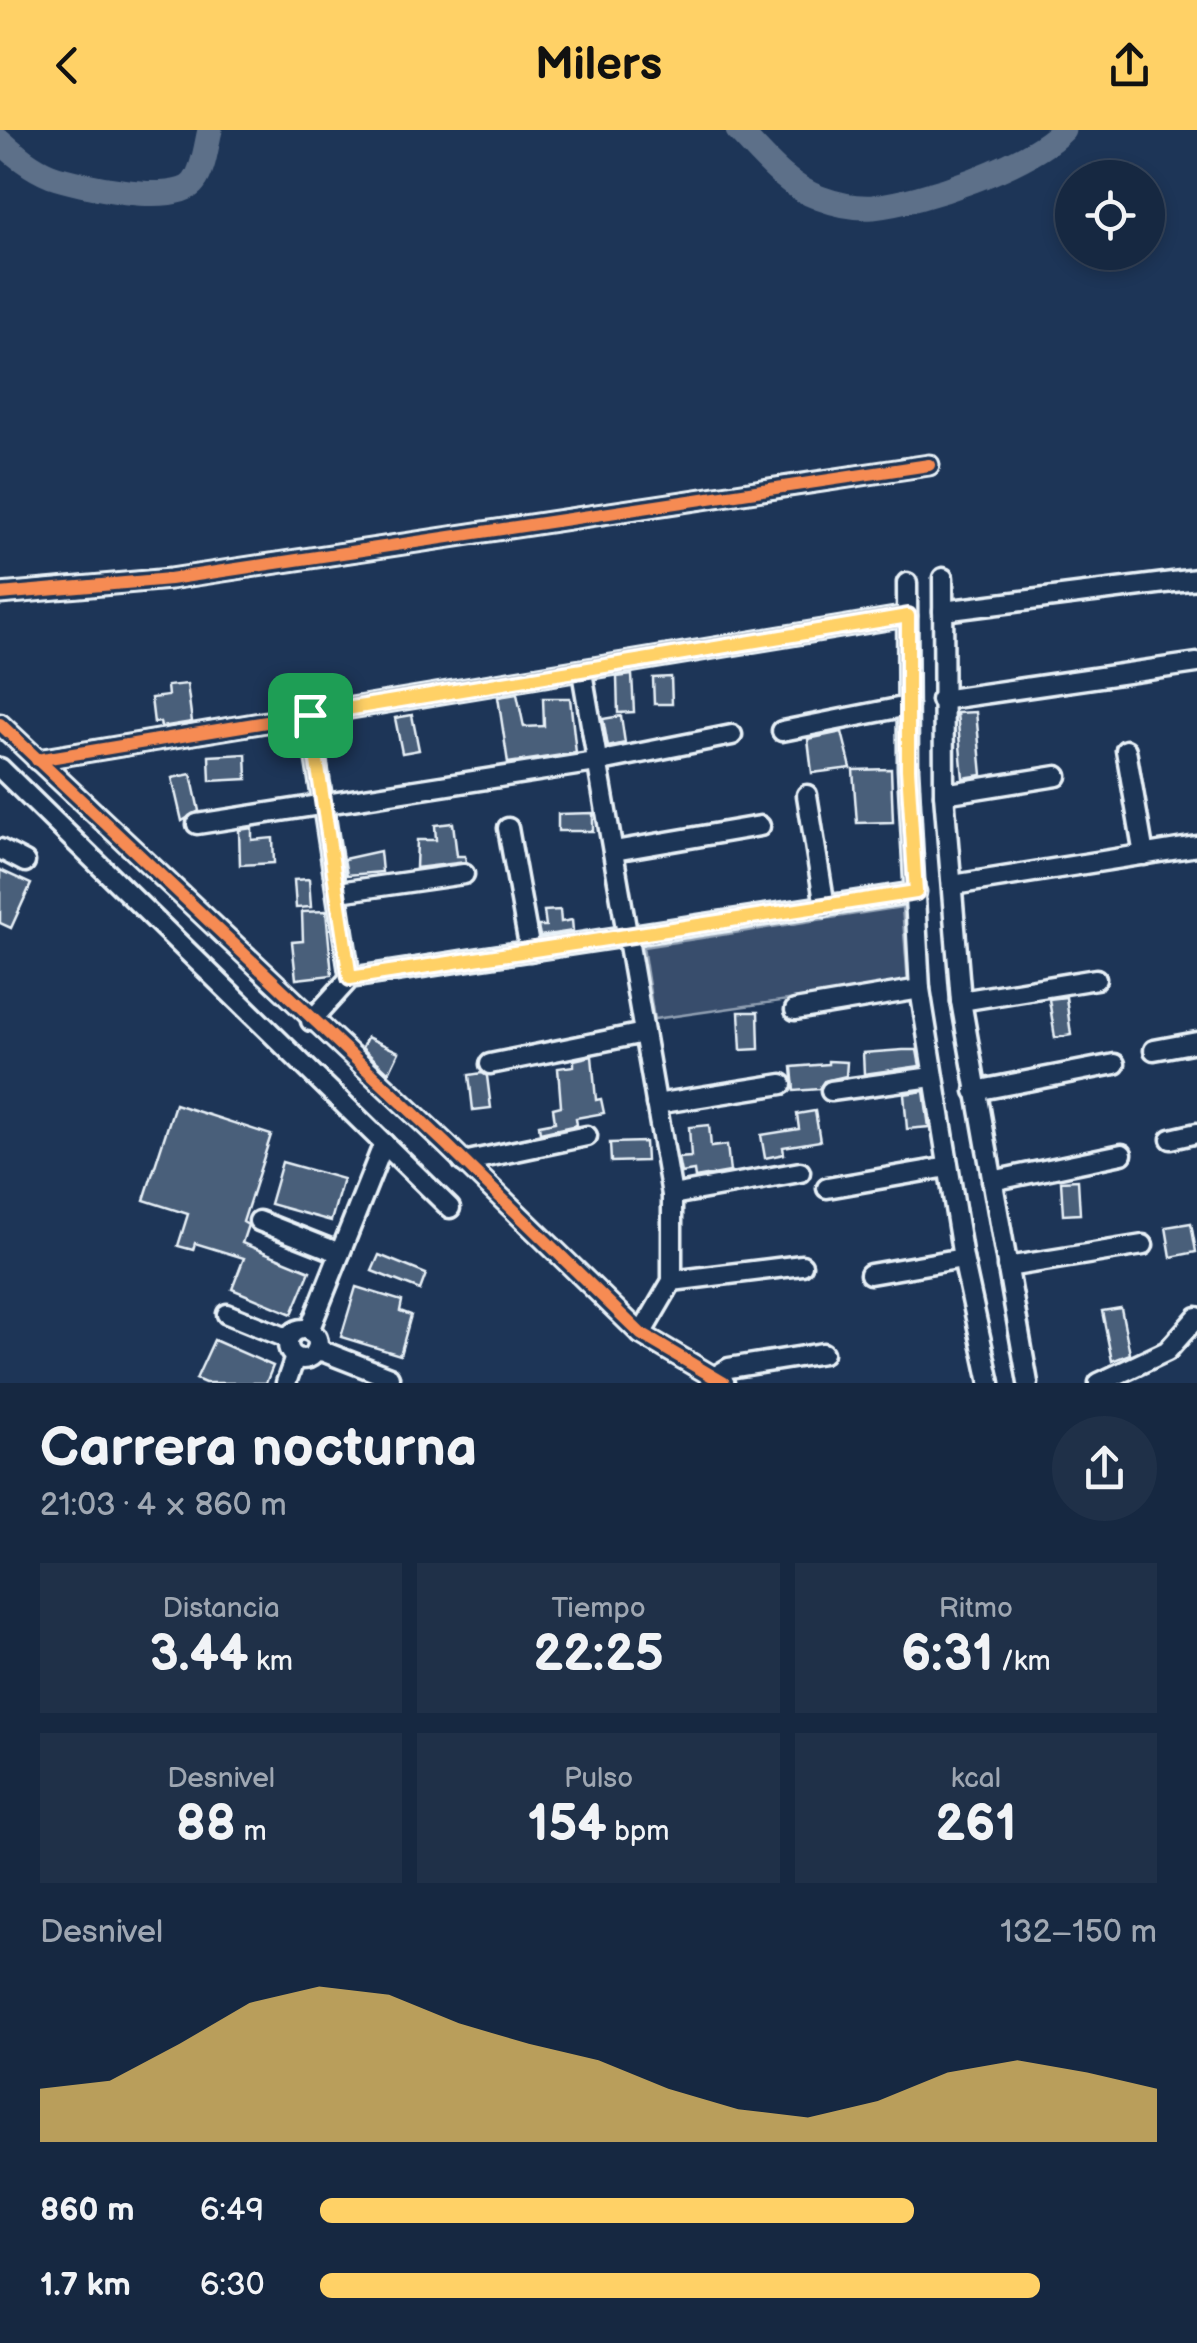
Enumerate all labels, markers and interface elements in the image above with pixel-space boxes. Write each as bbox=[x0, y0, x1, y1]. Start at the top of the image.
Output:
icon: back bbox=[40, 38, 95, 93]
text: Milers bbox=[535, 38, 662, 93]
icon: share bbox=[1102, 38, 1157, 93]
map controls bbox=[1055, 160, 1165, 270]
button: locate bbox=[1055, 160, 1165, 270]
pin bbox=[268, 673, 353, 758]
icon: arrive bbox=[283, 688, 338, 743]
text: Carrera nocturna bbox=[40, 1415, 477, 1482]
button: share bbox=[1052, 1416, 1157, 1521]
text: 21:03 · 4 × 860 m bbox=[40, 1486, 287, 1525]
text: Distancia bbox=[162, 1592, 280, 1625]
text: Tiempo bbox=[551, 1592, 646, 1625]
text: Ritmo bbox=[939, 1592, 1013, 1625]
text: 3.44 bbox=[149, 1625, 249, 1685]
text: 22:25 bbox=[533, 1625, 664, 1685]
text: 6:31 bbox=[901, 1625, 994, 1685]
text: km bbox=[249, 1645, 293, 1678]
text: /km bbox=[994, 1645, 1051, 1678]
text: Desnivel bbox=[167, 1762, 275, 1795]
text: Pulso bbox=[564, 1762, 633, 1795]
text: kcal bbox=[951, 1762, 1001, 1795]
text: 88 bbox=[176, 1795, 236, 1855]
text: 154 bbox=[527, 1795, 607, 1855]
text: 261 bbox=[935, 1795, 1016, 1855]
text: m bbox=[236, 1815, 267, 1848]
text: bpm bbox=[607, 1815, 670, 1848]
text: Desnivel bbox=[40, 1913, 163, 1952]
text: 132–150 m bbox=[1000, 1913, 1157, 1952]
text: 860 m bbox=[40, 2191, 135, 2230]
text: 6:49 bbox=[200, 2191, 264, 2230]
text: 1.7 km bbox=[40, 2266, 131, 2305]
text: 6:30 bbox=[200, 2266, 265, 2305]

